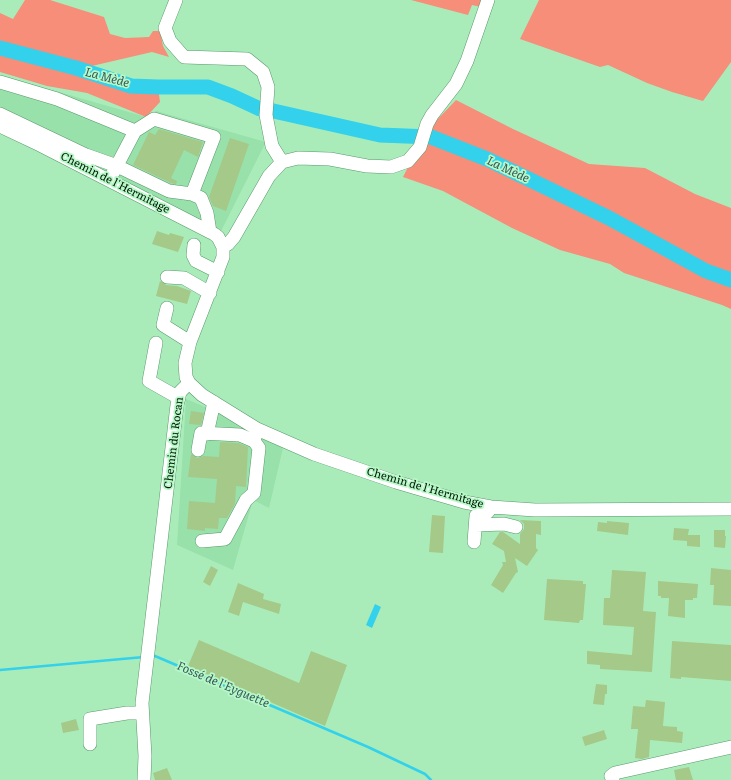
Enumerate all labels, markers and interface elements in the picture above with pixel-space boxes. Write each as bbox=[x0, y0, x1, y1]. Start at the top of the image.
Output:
water label: La Mède bbox=[83, 65, 131, 91]
street label: Chemin de l'Hermitage bbox=[58, 150, 172, 216]
water label: La Mède bbox=[484, 154, 532, 186]
street label: Chemin du Rocan bbox=[162, 396, 186, 490]
street label: Chemin de l'Hermitage bbox=[365, 465, 485, 511]
water label: Fossé de l'Eyguette bbox=[174, 659, 272, 711]

